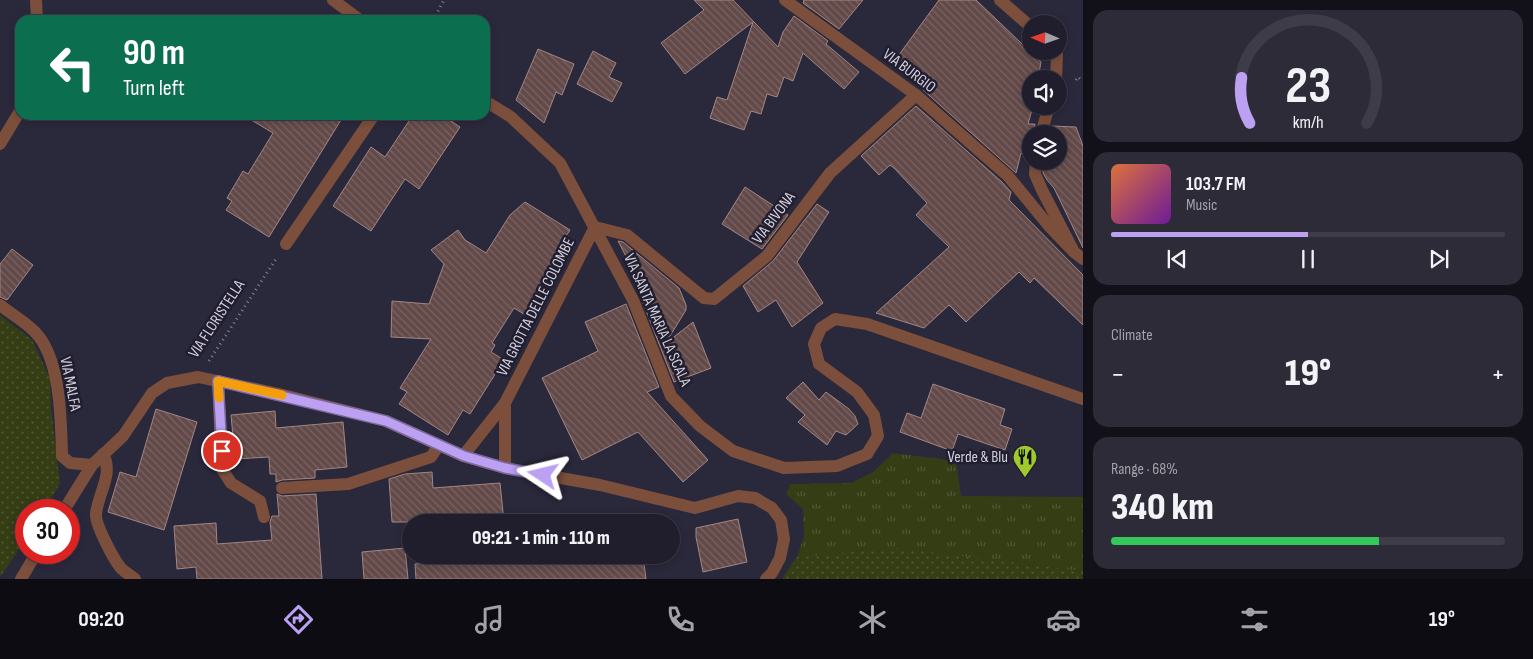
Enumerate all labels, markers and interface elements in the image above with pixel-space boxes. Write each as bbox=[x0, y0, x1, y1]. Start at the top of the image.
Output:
north arrow bbox=[1022, 15, 1068, 60]
map controls bbox=[1022, 15, 1067, 170]
text: 90 m bbox=[123, 32, 185, 75]
icon: left bbox=[40, 35, 105, 100]
street label: VIA BURGIO bbox=[879, 45, 939, 97]
text: 23 bbox=[1285, 55, 1331, 118]
button: sound bbox=[1022, 70, 1067, 115]
text: Turn left bbox=[123, 75, 185, 102]
text: km/h bbox=[1293, 112, 1323, 133]
button: layers bbox=[1022, 125, 1067, 170]
text: 103.7 FM bbox=[1186, 173, 1246, 196]
street label: VIA BIVONA bbox=[748, 188, 800, 248]
text: Music bbox=[1186, 196, 1217, 215]
street label: VIA GROTTA DELLE COLOMBE bbox=[493, 235, 579, 379]
icon: previous bbox=[1163, 245, 1191, 273]
icon: pause bbox=[1294, 245, 1322, 273]
icon: next bbox=[1425, 245, 1453, 273]
street label: VIA SANTA MARIA LA SCALA bbox=[619, 251, 695, 389]
street label: VIA FLORISTELLA bbox=[185, 276, 249, 361]
text: Climate bbox=[1111, 326, 1153, 345]
text: 19° bbox=[1285, 351, 1331, 396]
street label: VIA MALFA bbox=[55, 355, 85, 413]
text: − bbox=[1111, 358, 1125, 391]
text: + bbox=[1491, 358, 1505, 391]
pin bbox=[201, 430, 243, 472]
icon: arrive bbox=[208, 437, 236, 465]
restaurant icon: Verde & Blu bbox=[1012, 444, 1038, 478]
position arrow bbox=[516, 448, 568, 500]
place label: Verde & Blu bbox=[947, 448, 1008, 467]
text: Range · 68% bbox=[1111, 460, 1178, 479]
text: 340 km bbox=[1111, 485, 1214, 530]
speed limit sign: 30 bbox=[15, 499, 80, 564]
text: 09:21 · 1 min · 110 m bbox=[472, 527, 610, 550]
icon: directions bbox=[281, 602, 316, 637]
icon: music bbox=[472, 602, 507, 637]
icon: phone bbox=[663, 602, 698, 637]
icon: climate bbox=[855, 602, 890, 637]
icon: car bbox=[1046, 602, 1081, 637]
icon: filters bbox=[1237, 602, 1272, 637]
text: 09:20 bbox=[78, 606, 124, 633]
text: 19° bbox=[1429, 606, 1455, 633]

